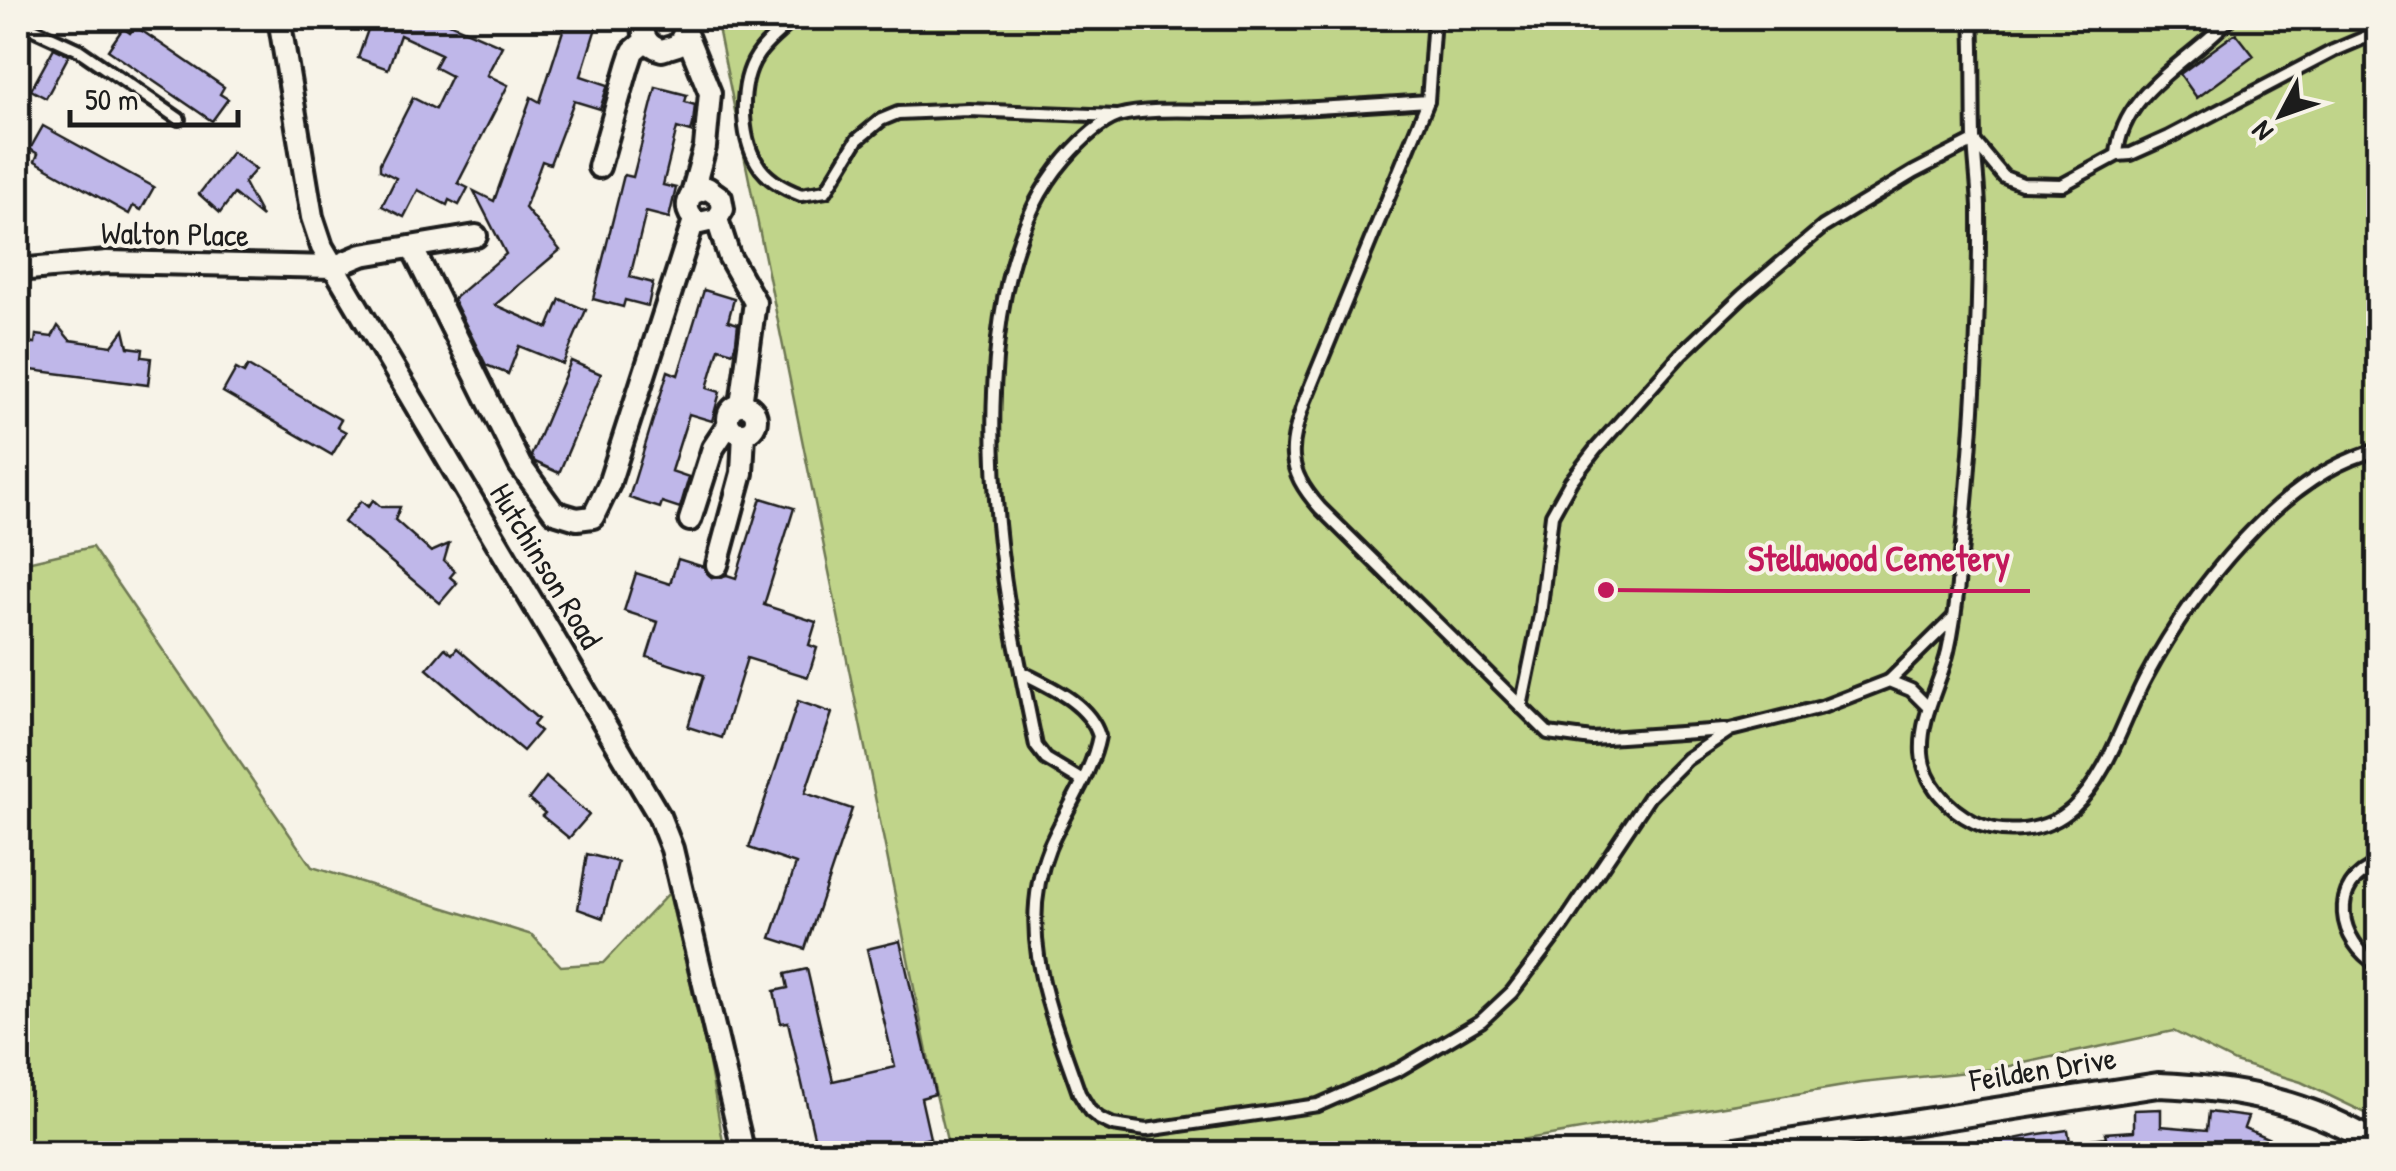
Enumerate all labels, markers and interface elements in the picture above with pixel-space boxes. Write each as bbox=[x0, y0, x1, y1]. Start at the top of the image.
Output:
scale bar bbox=[70, 65, 238, 127]
north arrow bbox=[2231, 65, 2331, 165]
text: 50 m bbox=[85, 79, 138, 119]
text: N bbox=[2243, 113, 2281, 149]
street label: Walton Place bbox=[101, 211, 250, 256]
street label: Hutchinson Road bbox=[480, 475, 613, 656]
callout: Stellawood Cemetery bbox=[1728, 526, 2030, 591]
text: Stellawood Cemetery bbox=[1748, 535, 2010, 583]
street label: Feilden Drive bbox=[1966, 1036, 2119, 1101]

